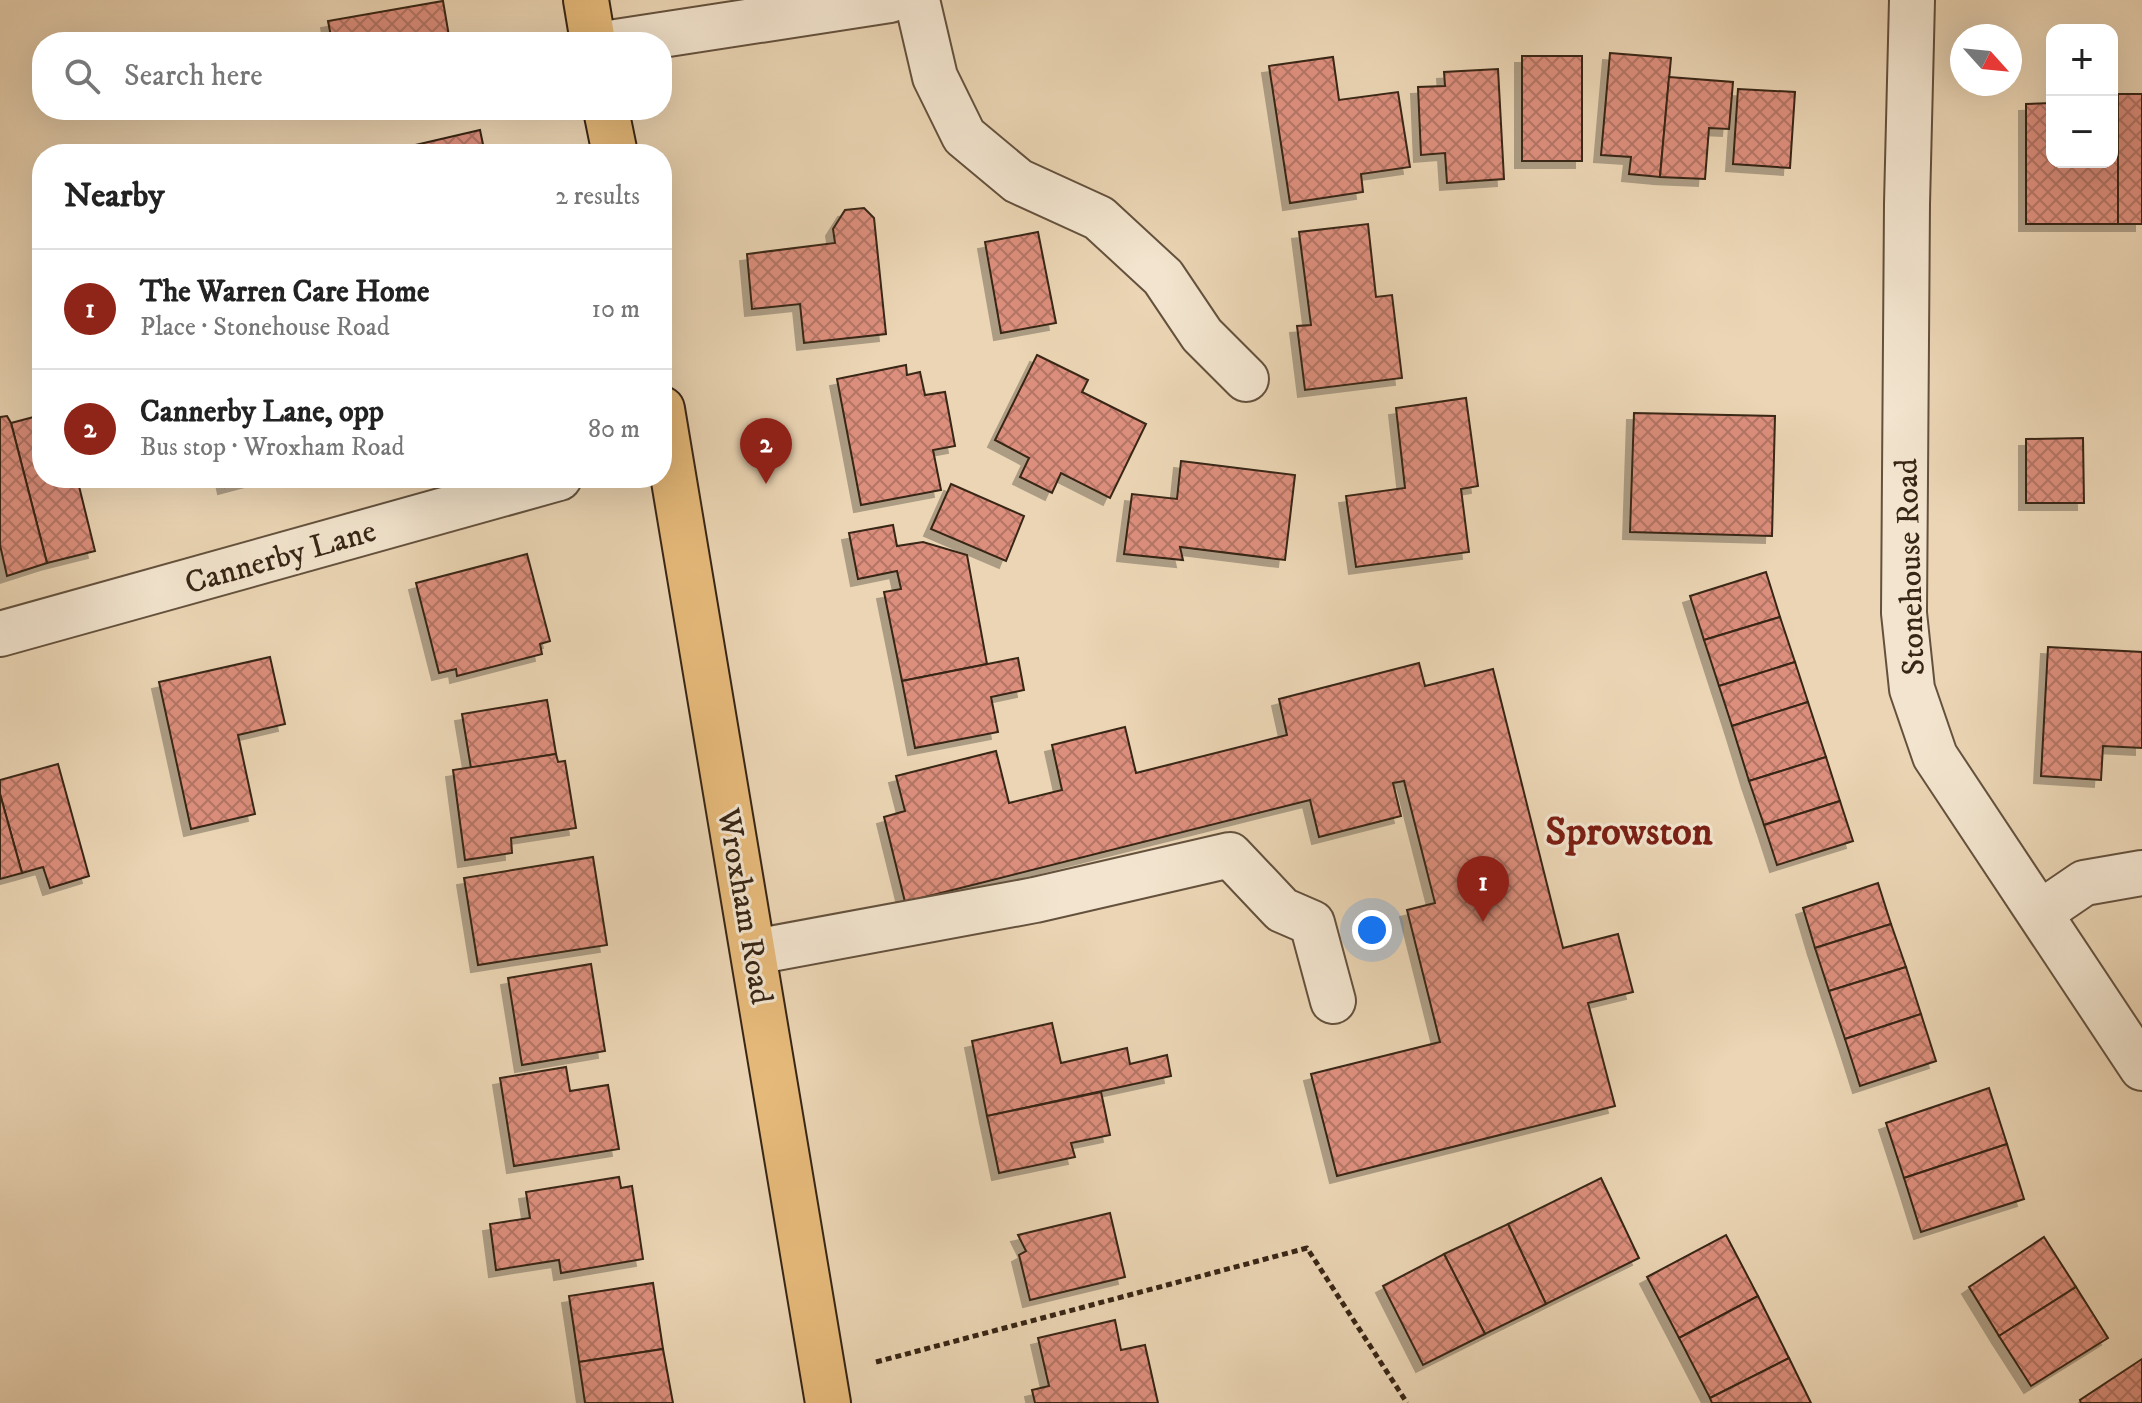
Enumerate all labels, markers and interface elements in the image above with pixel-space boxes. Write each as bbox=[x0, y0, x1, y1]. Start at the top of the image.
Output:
north arrow bbox=[1950, 24, 2022, 96]
map controls bbox=[2046, 24, 2118, 168]
button: + bbox=[2046, 24, 2118, 96]
search box bbox=[32, 32, 672, 120]
icon: search bbox=[60, 54, 104, 98]
text: Search here bbox=[124, 58, 263, 95]
button: − bbox=[2046, 96, 2118, 168]
text: Nearby bbox=[64, 175, 165, 217]
text: 2 results bbox=[555, 180, 640, 213]
text: The Warren Care Home bbox=[140, 274, 429, 311]
text: 1 bbox=[85, 293, 95, 326]
text: 10 m bbox=[591, 293, 640, 326]
text: Place · Stonehouse Road bbox=[140, 311, 390, 344]
text: Cannerby Lane, opp bbox=[140, 394, 384, 431]
text: 2 bbox=[84, 413, 96, 446]
text: 80 m bbox=[588, 413, 640, 446]
pin: 2 bbox=[740, 418, 792, 484]
text: Bus stop · Wroxham Road bbox=[140, 431, 405, 464]
street label: Stonehouse Road bbox=[1887, 458, 1935, 676]
street label: Cannerby Lane bbox=[180, 512, 381, 604]
street label: Wroxham Road bbox=[707, 804, 781, 1008]
district label: Sprowston bbox=[1545, 808, 1713, 858]
pin: 1 bbox=[1457, 856, 1509, 922]
your location bbox=[1352, 910, 1392, 950]

